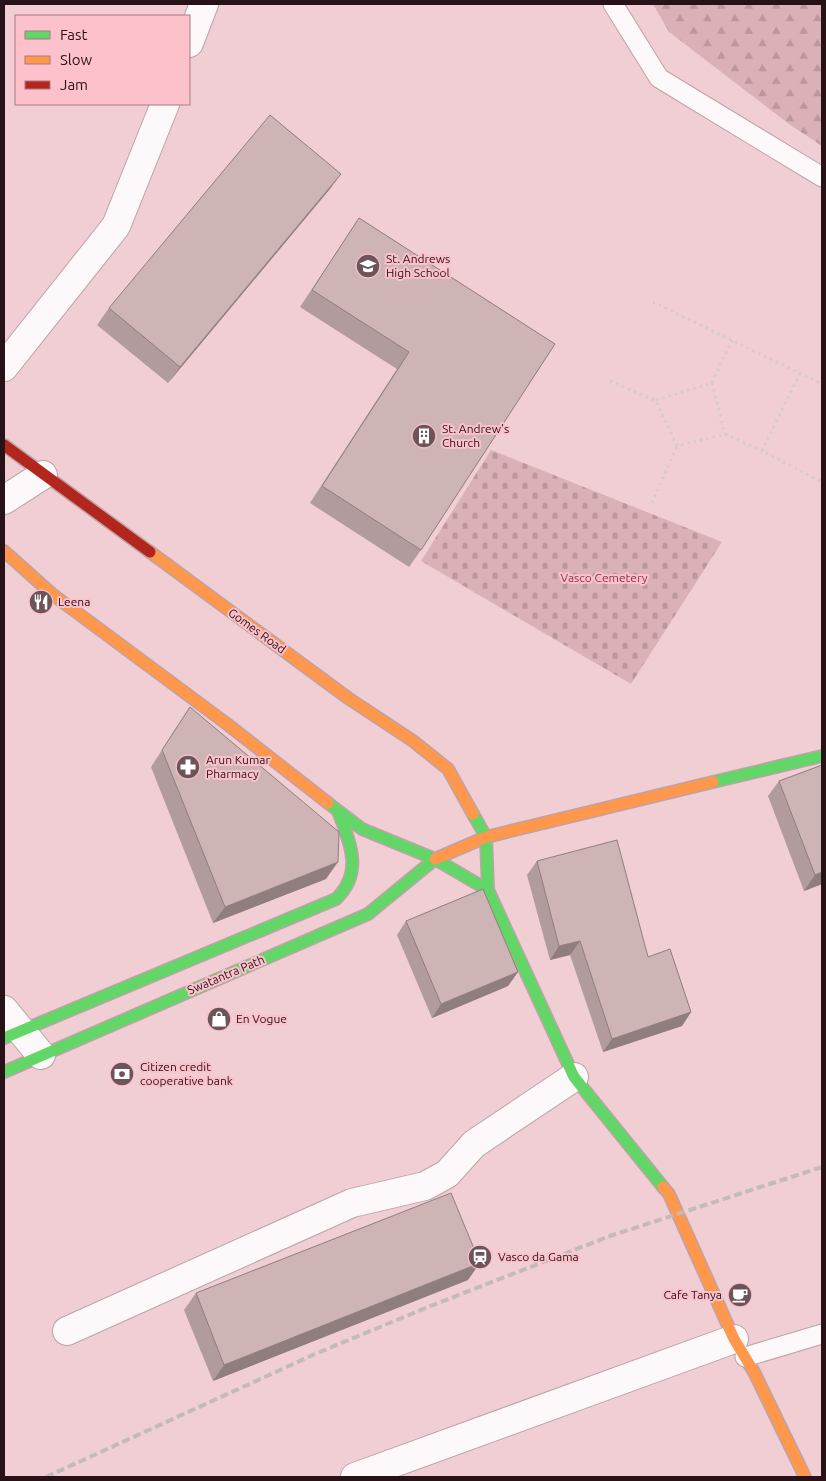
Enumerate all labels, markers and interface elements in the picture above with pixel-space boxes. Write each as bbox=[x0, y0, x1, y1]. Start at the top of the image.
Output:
legend bbox=[15, 15, 190, 105]
text: Fast bbox=[60, 26, 88, 43]
text: Slow bbox=[60, 51, 93, 68]
text: Jam bbox=[60, 76, 88, 93]
place label: St. Andrews High School bbox=[386, 252, 450, 279]
school or university icon: St. Andrews High School bbox=[355, 253, 381, 279]
place label: St. Andrew's Church bbox=[442, 422, 509, 449]
building icon: St. Andrew's Church bbox=[411, 423, 437, 449]
park label: Vasco Cemetery bbox=[561, 571, 648, 584]
restaurant icon: Leena bbox=[28, 589, 54, 615]
place label: Leena bbox=[58, 595, 90, 608]
street label: Gomes Road bbox=[226, 605, 288, 656]
place label: Arun Kumar Pharmacy bbox=[206, 753, 270, 780]
pharmacy icon: Arun Kumar Pharmacy bbox=[175, 754, 201, 780]
street label: Swatantra Path bbox=[185, 952, 266, 997]
shop icon: En Vogue bbox=[206, 1006, 232, 1032]
place label: En Vogue bbox=[236, 1012, 287, 1025]
place label: Citizen credit cooperative bank bbox=[140, 1060, 233, 1087]
bank icon: Citizen credit cooperative bank bbox=[109, 1061, 135, 1087]
station icon: Vasco da Gama bbox=[467, 1244, 493, 1270]
place label: Vasco da Gama bbox=[498, 1250, 579, 1263]
cafe icon: Cafe Tanya bbox=[727, 1282, 753, 1308]
place label: Cafe Tanya bbox=[663, 1288, 722, 1301]

